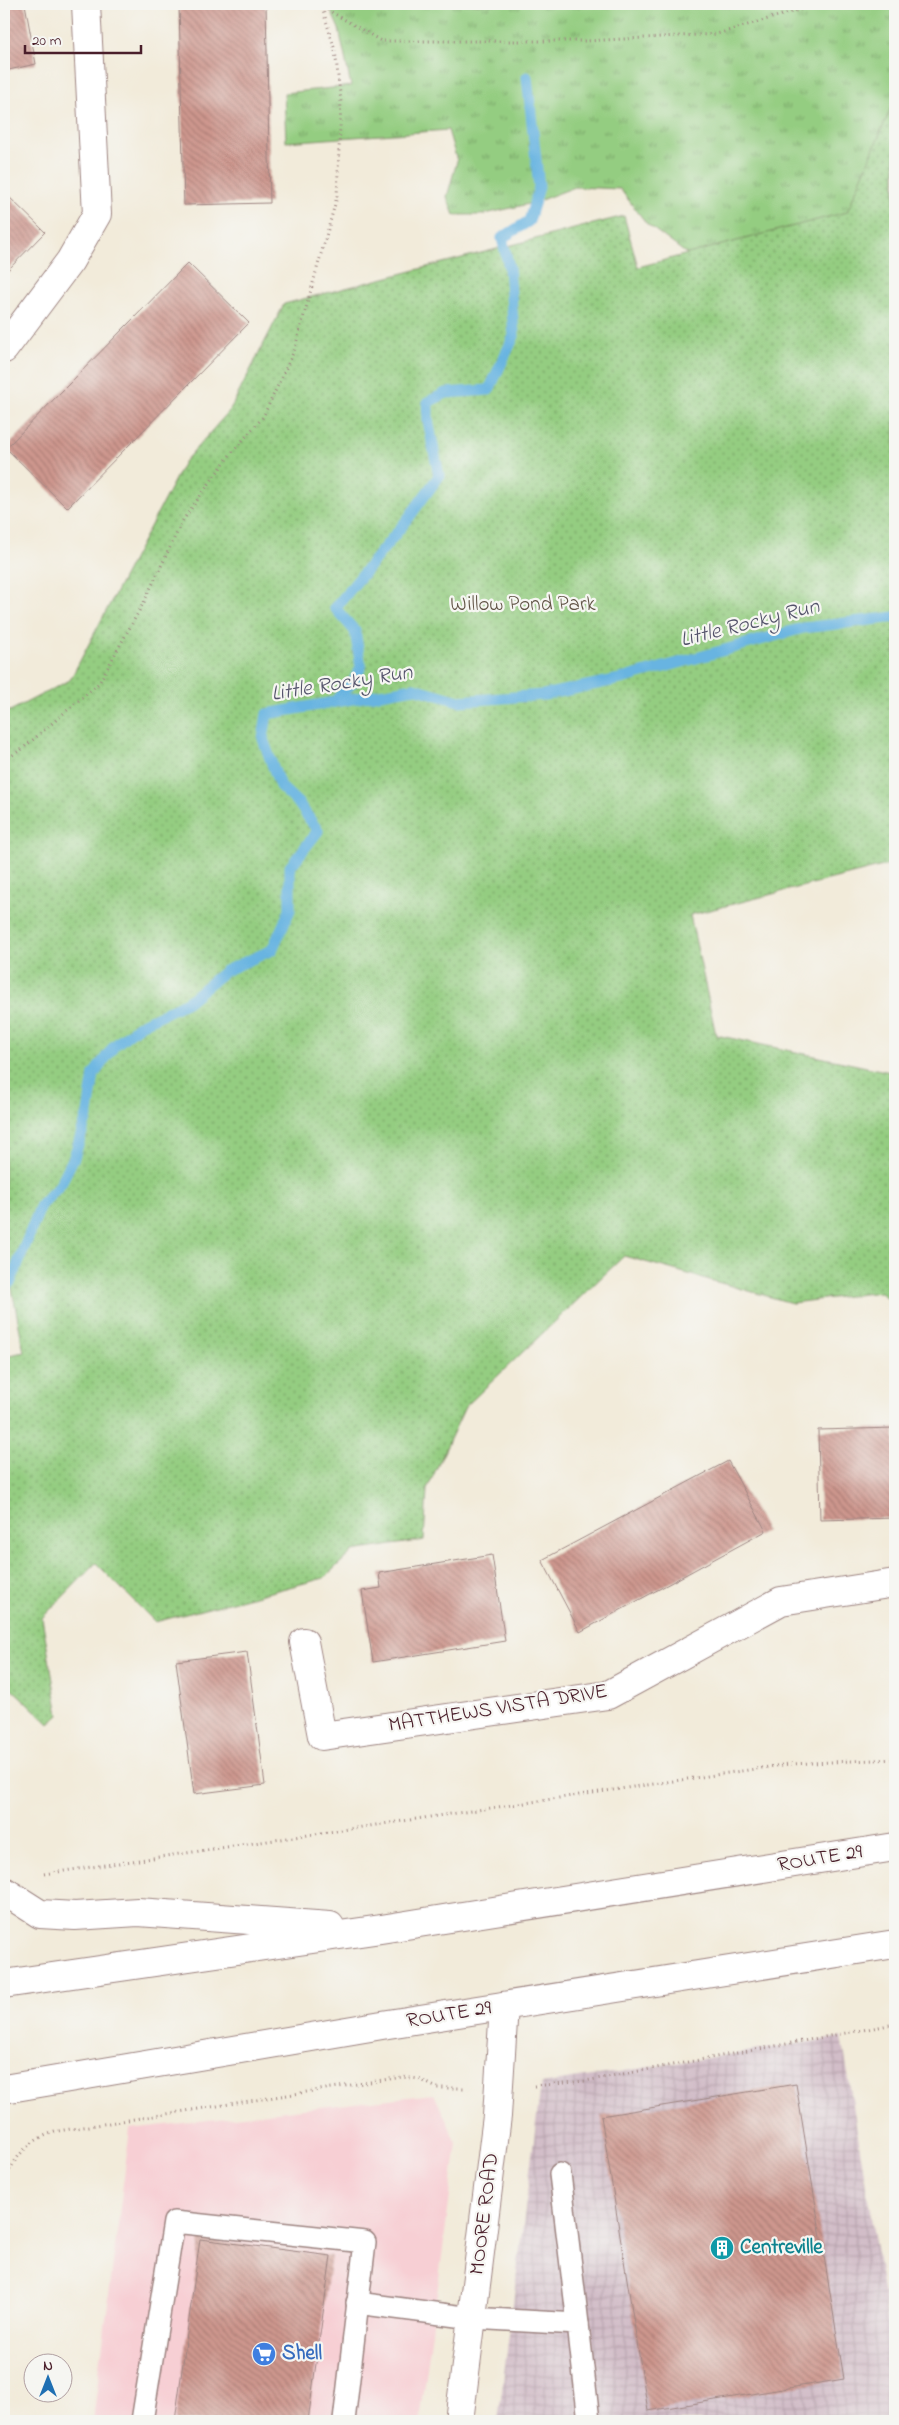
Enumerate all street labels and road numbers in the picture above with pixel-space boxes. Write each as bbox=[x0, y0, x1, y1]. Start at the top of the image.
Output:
street label: MATTHEWS VISTA DRIVE bbox=[386, 1677, 610, 1741]
street label: ROUTE 29 bbox=[775, 1837, 865, 1881]
street label: ROUTE 29 bbox=[404, 1993, 494, 2037]
street label: MOORE ROAD bbox=[463, 2151, 507, 2277]

